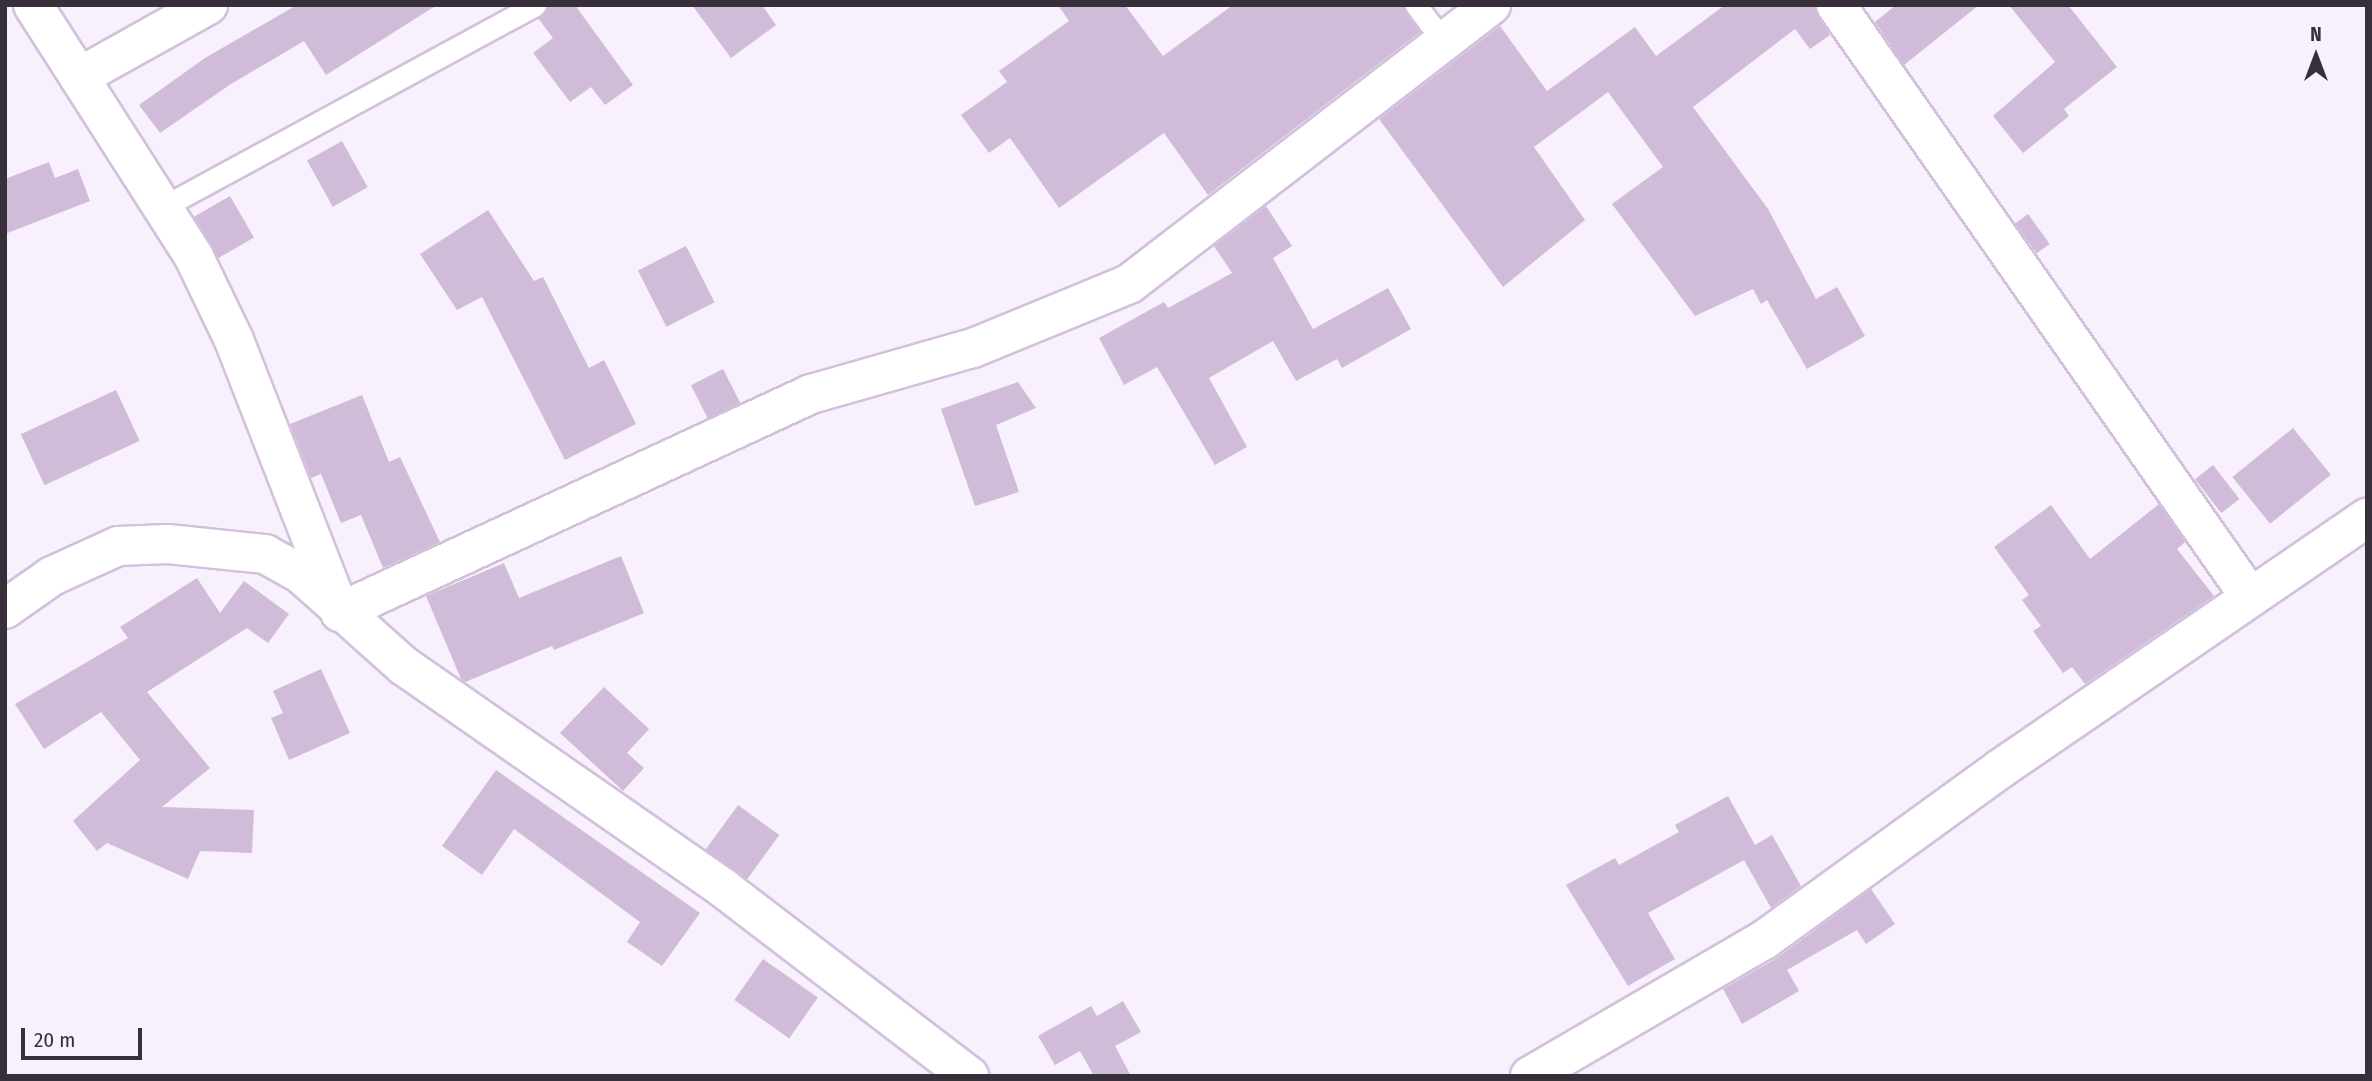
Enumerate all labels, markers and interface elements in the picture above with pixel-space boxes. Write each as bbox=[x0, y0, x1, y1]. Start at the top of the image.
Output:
north arrow bbox=[2281, 21, 2351, 91]
text: N bbox=[2310, 23, 2322, 46]
scale bar bbox=[24, 1014, 145, 1058]
text: 20 m bbox=[34, 1027, 75, 1053]

